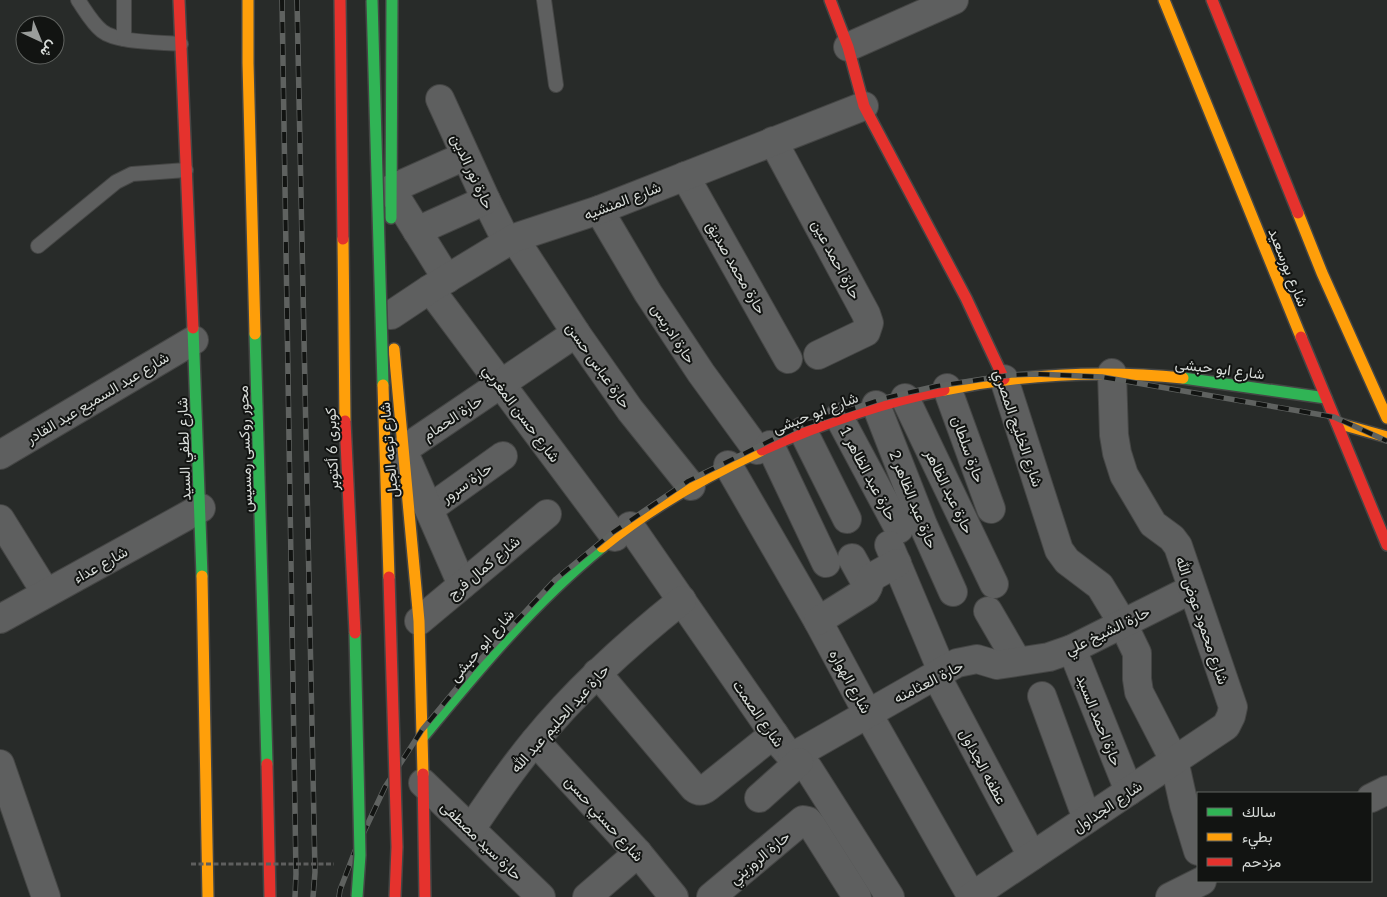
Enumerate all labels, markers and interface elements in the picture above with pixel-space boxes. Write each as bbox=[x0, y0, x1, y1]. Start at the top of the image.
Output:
north arrow bbox=[15, 15, 65, 65]
text: ش bbox=[37, 37, 61, 62]
street label: حارة نور الدين bbox=[446, 131, 498, 212]
street label: شارع المنشيه bbox=[581, 177, 664, 226]
street label: حارة احمد عين bbox=[807, 216, 865, 303]
street label: حارة محمد صديق bbox=[701, 217, 771, 318]
street label: شارع بورسعيد bbox=[1262, 225, 1313, 310]
street label: حارة ادريس bbox=[646, 300, 700, 367]
street label: حارة عباس حسن bbox=[561, 319, 635, 413]
street label: شارع عبد السميع عبد القادر bbox=[21, 347, 173, 450]
street label: شارع ابو حبشى bbox=[1174, 354, 1266, 385]
street label: شارع حسن المغربي bbox=[476, 361, 565, 468]
street label: شارع الخليج المصري bbox=[986, 367, 1048, 491]
street label: محور روكسى رمسيس bbox=[233, 385, 257, 513]
street label: شارع ابو حبشى bbox=[770, 387, 862, 439]
street label: حارة الحمام bbox=[419, 390, 486, 445]
street label: شارع لطفي السيد bbox=[172, 397, 199, 501]
street label: شارع ترعه الجبل bbox=[375, 401, 404, 499]
street label: كوبرى 6 أكتوبر bbox=[321, 407, 343, 492]
street label: حارة سلطان bbox=[948, 413, 989, 485]
street label: حارة عبد الظاهر 1 bbox=[836, 423, 901, 524]
street label: حارة عبد الظاهر bbox=[920, 445, 978, 537]
street label: حارة عبد الظاهر 2 bbox=[885, 447, 942, 551]
street label: حارة سرور bbox=[436, 458, 495, 507]
street label: شارع كمال فرج bbox=[443, 531, 525, 605]
street label: شارع عداء bbox=[70, 542, 132, 589]
street label: شارع محمود عوض الله bbox=[1170, 554, 1233, 688]
street label: حارة الشيخ علي bbox=[1062, 602, 1154, 663]
street label: شارع ابو حبشى bbox=[445, 605, 520, 687]
street label: شارع الهواره bbox=[823, 646, 876, 718]
street label: حارة العثامنه bbox=[890, 656, 966, 707]
street label: حارة عبد الحليم عبد الله bbox=[506, 660, 614, 777]
street label: حارة احمد السيد bbox=[1073, 672, 1126, 769]
street label: شارع الصمت bbox=[727, 676, 789, 752]
street label: عطفه الجداول bbox=[956, 725, 1011, 807]
street label: شارع حسني حسن bbox=[558, 772, 648, 868]
street label: شارع الجداول bbox=[1069, 776, 1147, 838]
legend bbox=[1197, 792, 1372, 882]
street label: حارة سيد مصطفى bbox=[436, 797, 526, 885]
text: سالك bbox=[1242, 802, 1276, 820]
street label: حارة الروزيني bbox=[725, 827, 796, 891]
text: بطيء bbox=[1242, 827, 1272, 850]
text: مزدحم bbox=[1242, 852, 1281, 872]

